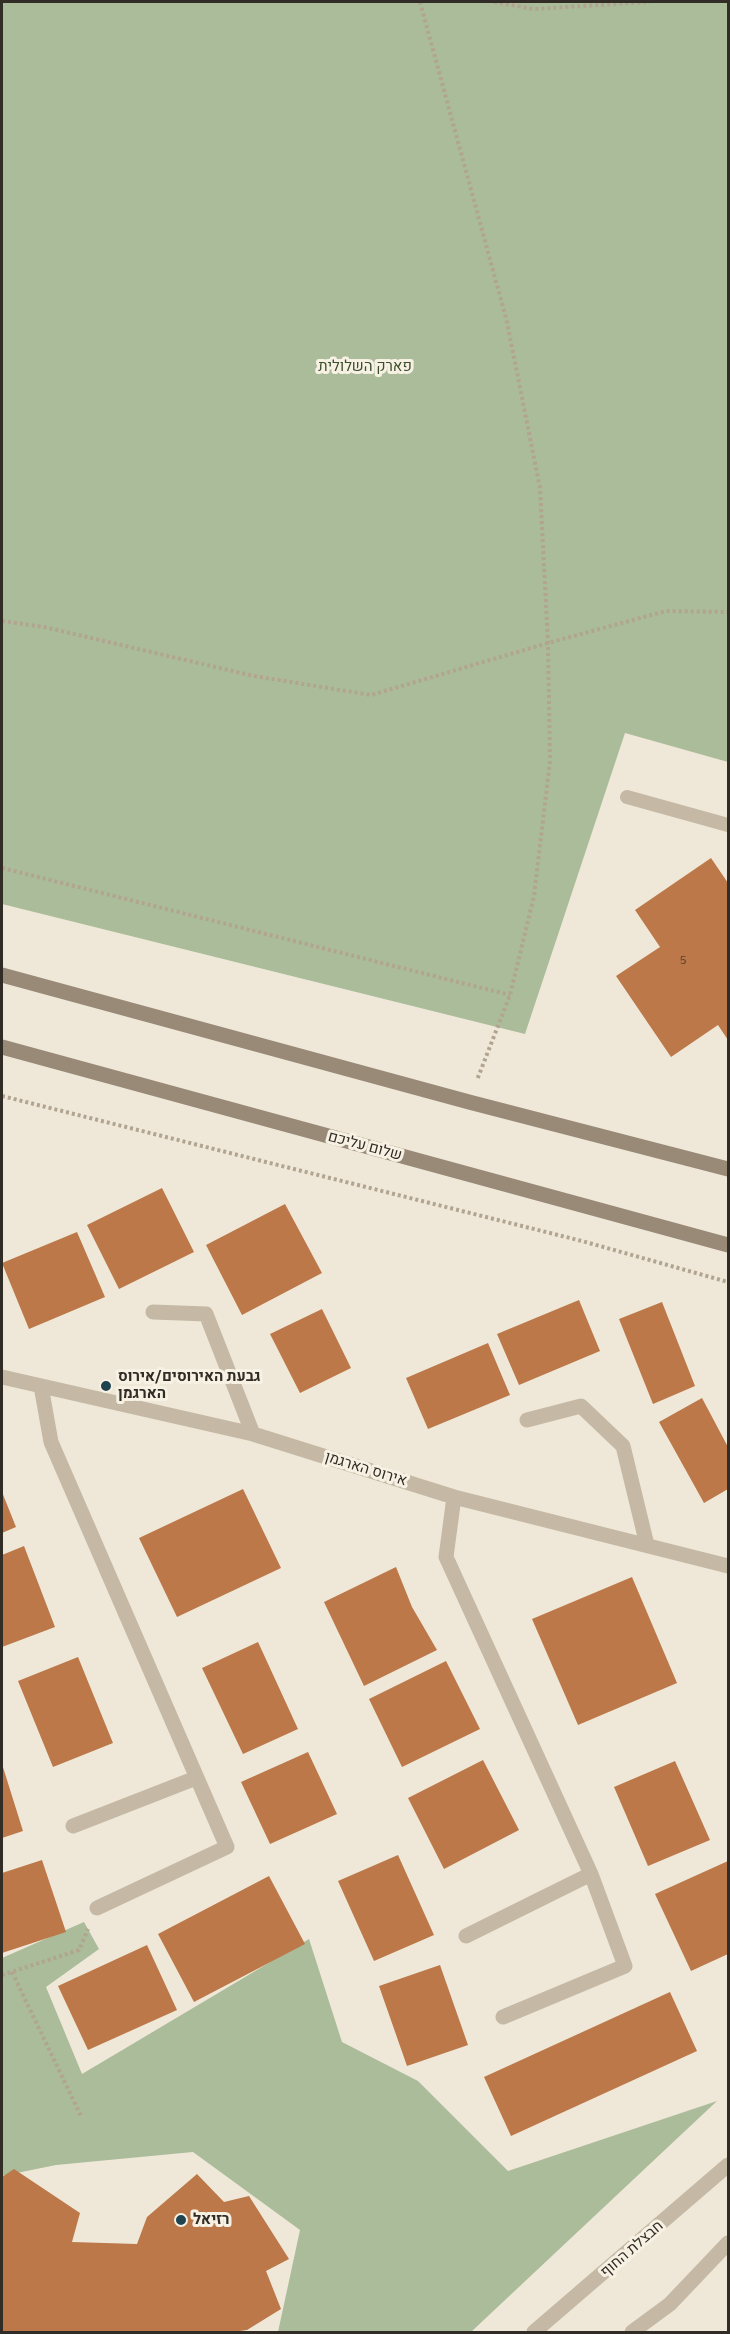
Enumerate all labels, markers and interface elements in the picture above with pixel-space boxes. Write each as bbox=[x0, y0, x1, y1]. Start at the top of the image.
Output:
park label: פארק השלולית bbox=[318, 358, 412, 376]
house number: 5 bbox=[679, 954, 687, 968]
street label: שלום עליכם bbox=[326, 1128, 404, 1164]
place label: גבעת האירוסים/אירוס הארגמן bbox=[118, 1368, 261, 1403]
marker: גבעת האירוסים/אירוס הארגמן bbox=[99, 1379, 113, 1393]
street label: אירוס הארגמן bbox=[323, 1448, 409, 1490]
place label: רזיאל bbox=[193, 2211, 229, 2229]
marker: רזיאל bbox=[174, 2213, 188, 2227]
street label: חבצלת החוף bbox=[597, 2217, 667, 2281]

